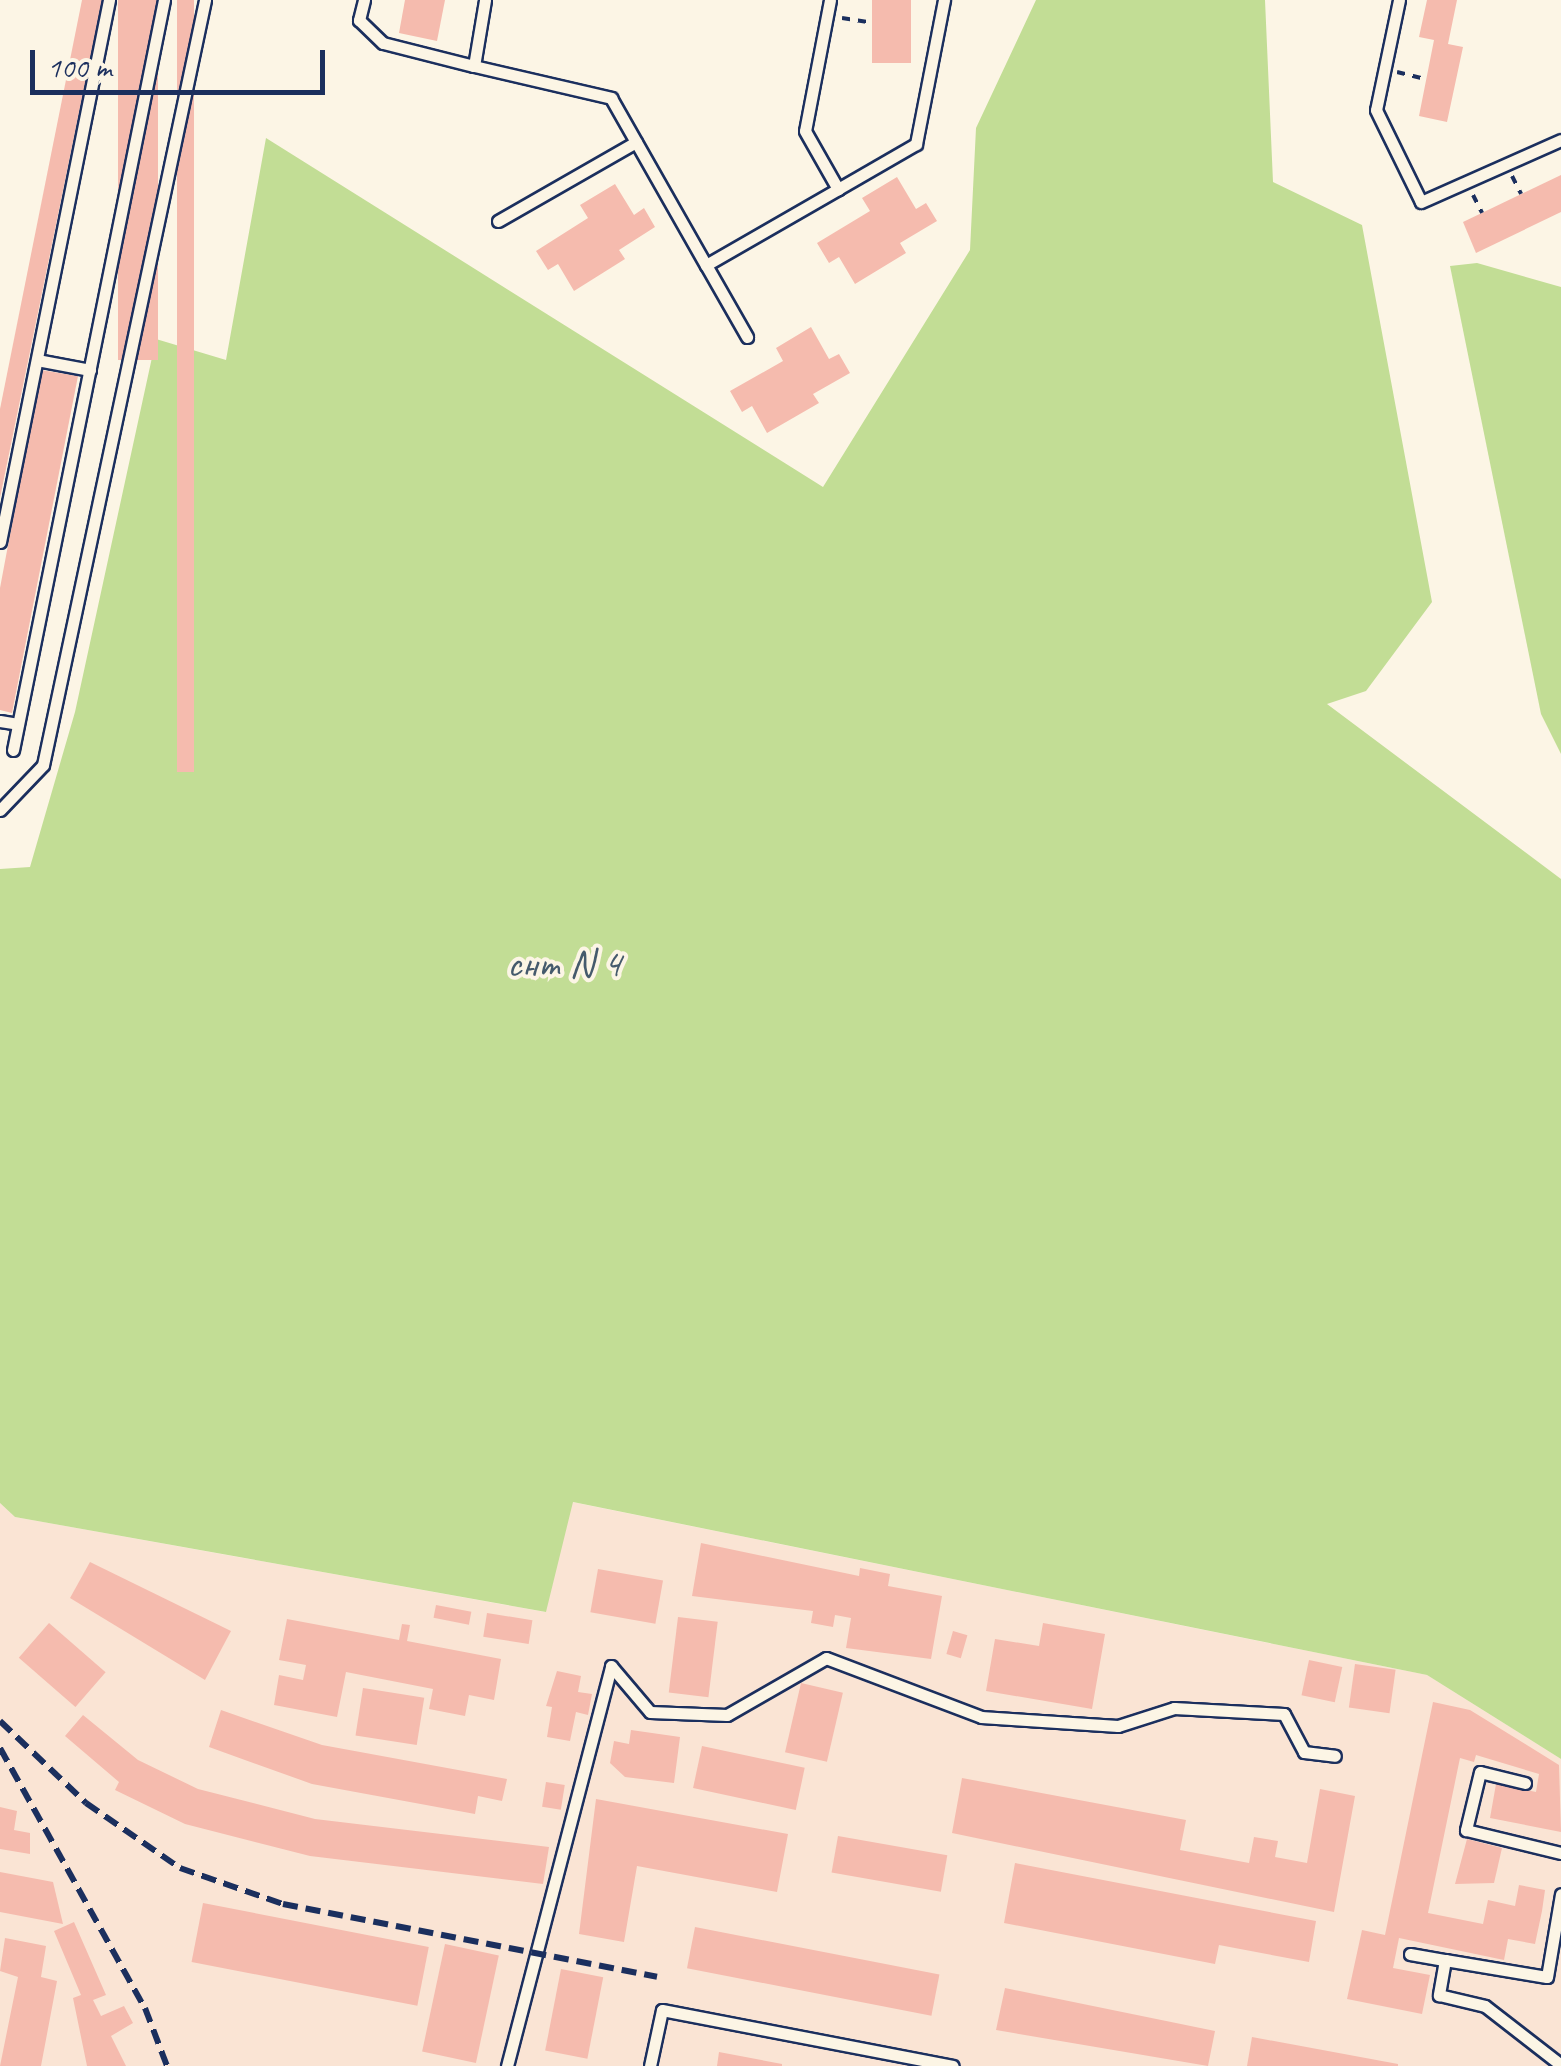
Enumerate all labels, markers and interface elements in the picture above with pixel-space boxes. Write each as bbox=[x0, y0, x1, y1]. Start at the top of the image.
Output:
scale bar bbox=[35, 30, 330, 92]
text: 100 m bbox=[47, 48, 112, 86]
park label: снт N 4 bbox=[507, 939, 621, 987]

